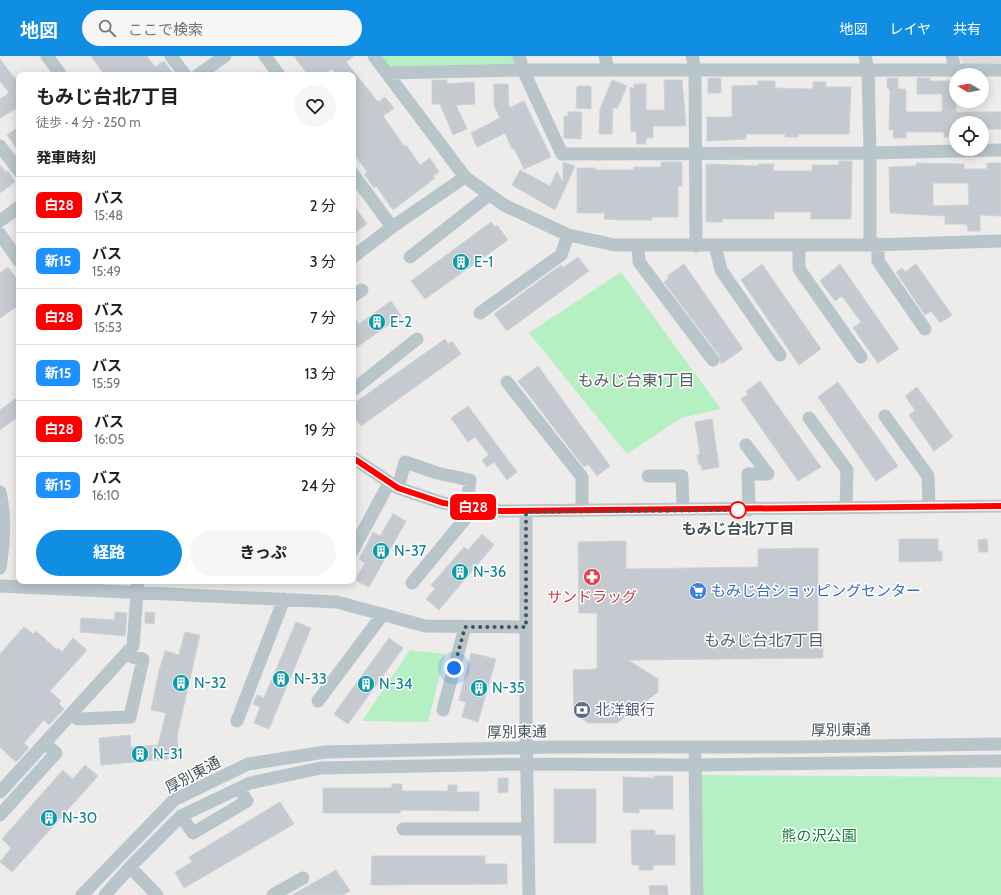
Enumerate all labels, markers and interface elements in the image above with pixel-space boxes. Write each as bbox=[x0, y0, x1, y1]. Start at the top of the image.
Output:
search box bbox=[82, 10, 362, 46]
icon: search bbox=[96, 17, 118, 39]
text: 地図 bbox=[20, 19, 58, 42]
text: 地図 bbox=[839, 20, 867, 38]
text: レイヤ bbox=[889, 20, 931, 38]
text: 共有 bbox=[953, 20, 981, 38]
text: ここで検索 bbox=[128, 21, 203, 39]
north arrow bbox=[949, 68, 989, 108]
map controls bbox=[949, 68, 989, 156]
text: もみじ台北7丁目 bbox=[36, 85, 179, 108]
button: heart bbox=[294, 85, 336, 127]
text: 徒歩 · 4 分 · 250 m bbox=[36, 114, 141, 130]
button: locate bbox=[949, 116, 989, 156]
text: 発車時刻 bbox=[36, 149, 96, 167]
text: バス bbox=[94, 189, 124, 207]
text: 白28 bbox=[44, 196, 74, 214]
text: 2 分 bbox=[310, 197, 336, 215]
text: 15:48 bbox=[94, 207, 123, 223]
text: バス bbox=[92, 245, 122, 263]
text: 新15 bbox=[45, 252, 71, 270]
building icon: E-1 bbox=[451, 252, 471, 272]
text: 3 分 bbox=[310, 253, 336, 271]
place label: E-1 bbox=[474, 253, 493, 271]
text: 15:49 bbox=[92, 263, 121, 279]
text: バス bbox=[94, 301, 124, 319]
text: 白28 bbox=[44, 308, 74, 326]
text: 7 分 bbox=[310, 309, 336, 327]
building icon: E-2 bbox=[367, 312, 387, 332]
place label: E-2 bbox=[390, 313, 412, 331]
text: 15:53 bbox=[94, 319, 122, 335]
text: バス bbox=[92, 357, 122, 375]
text: 新15 bbox=[45, 364, 71, 382]
text: 13 分 bbox=[305, 365, 336, 383]
district label: もみじ台東1丁目 bbox=[577, 371, 695, 390]
text: 15:59 bbox=[92, 375, 120, 391]
text: バス bbox=[94, 413, 124, 431]
text: 白28 bbox=[44, 420, 74, 438]
text: 19 分 bbox=[304, 421, 336, 439]
text: 16:05 bbox=[94, 431, 124, 447]
text: バス bbox=[92, 469, 122, 487]
text: 新15 bbox=[45, 476, 71, 494]
text: 24 分 bbox=[301, 477, 336, 495]
text: 16:10 bbox=[92, 487, 120, 503]
line badge: 白28 bbox=[450, 494, 496, 520]
text: 白28 bbox=[458, 498, 488, 516]
marker: もみじ台北7丁目 bbox=[729, 501, 747, 519]
place label: もみじ台北7丁目 bbox=[682, 520, 794, 538]
button: 経路 bbox=[36, 530, 182, 576]
button: きっぷ bbox=[190, 530, 336, 576]
building icon: N-37 bbox=[371, 541, 391, 561]
place label: N-37 bbox=[394, 542, 427, 560]
building icon: N-36 bbox=[450, 562, 470, 582]
place label: N-36 bbox=[473, 563, 506, 581]
pharmacy icon: サンドラッグ bbox=[582, 567, 602, 587]
supermarket icon: もみじ台ショッピングセンター bbox=[688, 581, 708, 601]
place label: もみじ台ショッピングセンター bbox=[711, 582, 921, 600]
place label: サンドラッグ bbox=[547, 588, 637, 606]
district label: もみじ台北7丁目 bbox=[704, 631, 824, 650]
your location bbox=[444, 658, 464, 678]
building icon: N-33 bbox=[271, 669, 291, 689]
place label: N-33 bbox=[294, 670, 327, 688]
building icon: N-32 bbox=[171, 673, 191, 693]
place label: N-32 bbox=[194, 674, 227, 692]
building icon: N-34 bbox=[356, 674, 376, 694]
place label: N-34 bbox=[379, 675, 413, 693]
building icon: N-35 bbox=[469, 678, 489, 698]
place label: N-35 bbox=[492, 679, 525, 697]
bank icon: 北洋銀行 bbox=[572, 700, 592, 720]
place label: 北洋銀行 bbox=[595, 701, 655, 719]
street label: 厚別東通 bbox=[811, 720, 871, 740]
street label: 厚別東通 bbox=[487, 722, 547, 742]
building icon: N-31 bbox=[130, 744, 150, 764]
place label: N-31 bbox=[153, 745, 183, 763]
street label: 厚別東通 bbox=[162, 753, 224, 797]
building icon: N-30 bbox=[39, 808, 59, 828]
place label: N-30 bbox=[62, 809, 97, 827]
park label: 熊の沢公園 bbox=[781, 827, 857, 845]

